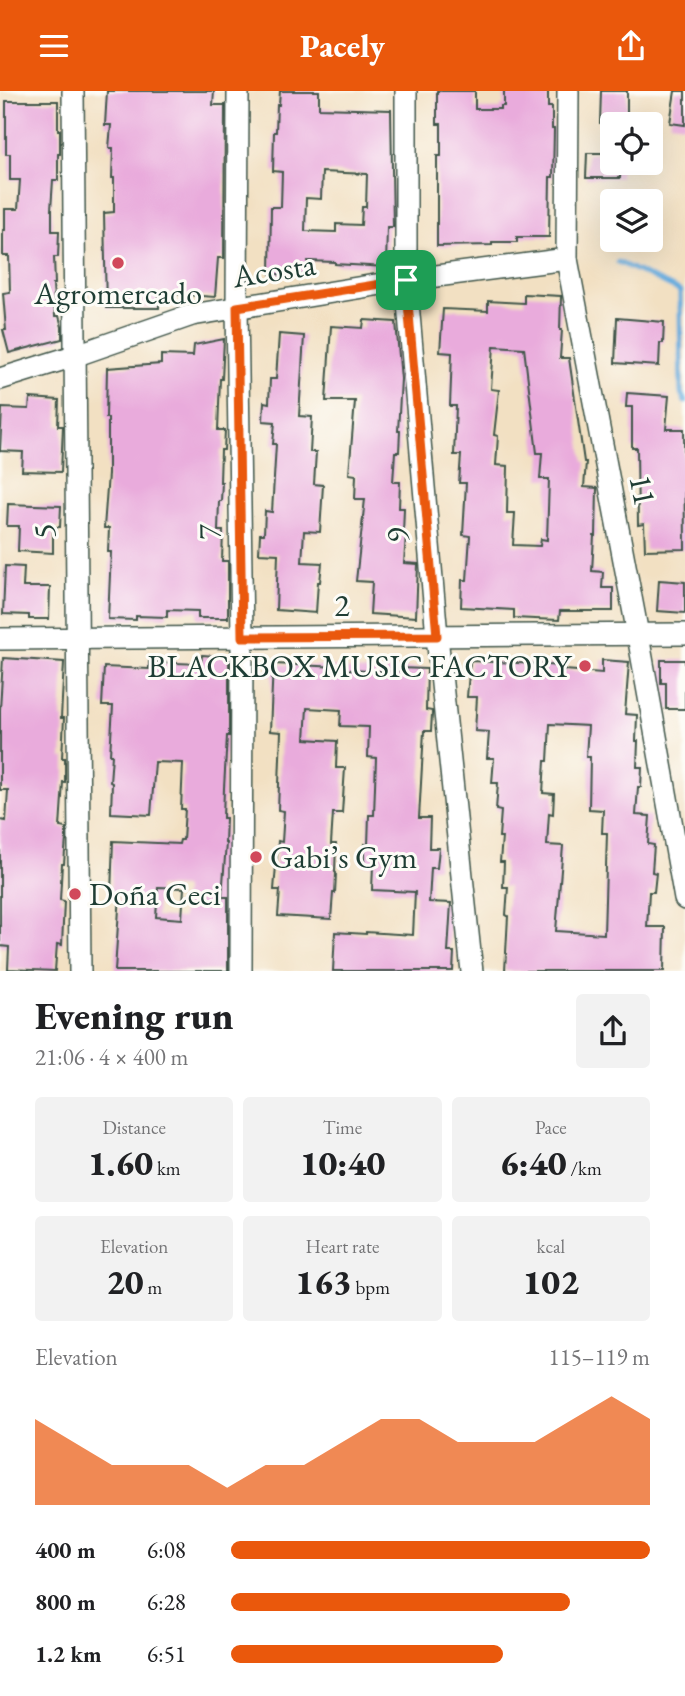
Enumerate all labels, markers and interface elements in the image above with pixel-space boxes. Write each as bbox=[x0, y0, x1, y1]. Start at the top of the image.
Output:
text: Pacely bbox=[300, 25, 385, 67]
icon: menu bbox=[35, 27, 73, 65]
icon: share bbox=[612, 27, 650, 65]
map controls bbox=[600, 112, 663, 252]
button: locate bbox=[600, 112, 663, 175]
button: layers bbox=[600, 189, 663, 252]
street label: Acosta bbox=[228, 243, 319, 297]
pin bbox=[376, 250, 436, 310]
marker: Agromercado bbox=[110, 255, 126, 271]
icon: arrive bbox=[387, 261, 425, 299]
place label: Agromercado bbox=[33, 272, 202, 314]
street label: 11 bbox=[619, 471, 667, 509]
street label: 5 bbox=[23, 523, 65, 539]
street label: 7 bbox=[188, 523, 230, 540]
street label: 9 bbox=[375, 526, 419, 544]
street label: 2 bbox=[334, 584, 350, 626]
place label: BLACKBOX MUSIC FACTORY bbox=[148, 645, 572, 687]
marker: BLACKBOX MUSIC FACTORY bbox=[577, 658, 593, 674]
place label: Gabi’s Gym bbox=[270, 836, 417, 878]
marker: Gabi’s Gym bbox=[248, 849, 264, 865]
place label: Doña Ceci bbox=[89, 873, 221, 915]
marker: Doña Ceci bbox=[67, 886, 83, 902]
text: Evening run bbox=[35, 991, 233, 1040]
button: share bbox=[576, 994, 650, 1068]
text: 21:06 · 4 × 400 m bbox=[35, 1042, 188, 1072]
text: Distance bbox=[102, 1115, 166, 1140]
text: Time bbox=[323, 1115, 362, 1140]
text: Pace bbox=[535, 1115, 567, 1140]
text: 1.60 bbox=[88, 1140, 153, 1185]
text: 10:40 bbox=[300, 1140, 385, 1185]
text: 6:40 bbox=[500, 1140, 567, 1185]
text: km bbox=[153, 1156, 181, 1181]
text: /km bbox=[567, 1156, 602, 1181]
text: Elevation bbox=[100, 1234, 168, 1259]
text: Heart rate bbox=[306, 1234, 379, 1259]
text: kcal bbox=[537, 1234, 565, 1259]
text: 20 bbox=[106, 1259, 144, 1304]
text: 163 bbox=[295, 1259, 352, 1304]
text: 102 bbox=[522, 1259, 579, 1304]
text: m bbox=[144, 1275, 162, 1300]
text: bpm bbox=[352, 1275, 390, 1300]
text: Elevation bbox=[35, 1342, 118, 1372]
text: 115–119 m bbox=[549, 1342, 650, 1372]
text: 400 m bbox=[35, 1535, 96, 1565]
text: 6:08 bbox=[147, 1535, 186, 1565]
text: 800 m bbox=[35, 1587, 96, 1617]
text: 6:28 bbox=[147, 1587, 186, 1617]
text: 1.2 km bbox=[35, 1639, 102, 1669]
text: 6:51 bbox=[147, 1639, 186, 1669]

